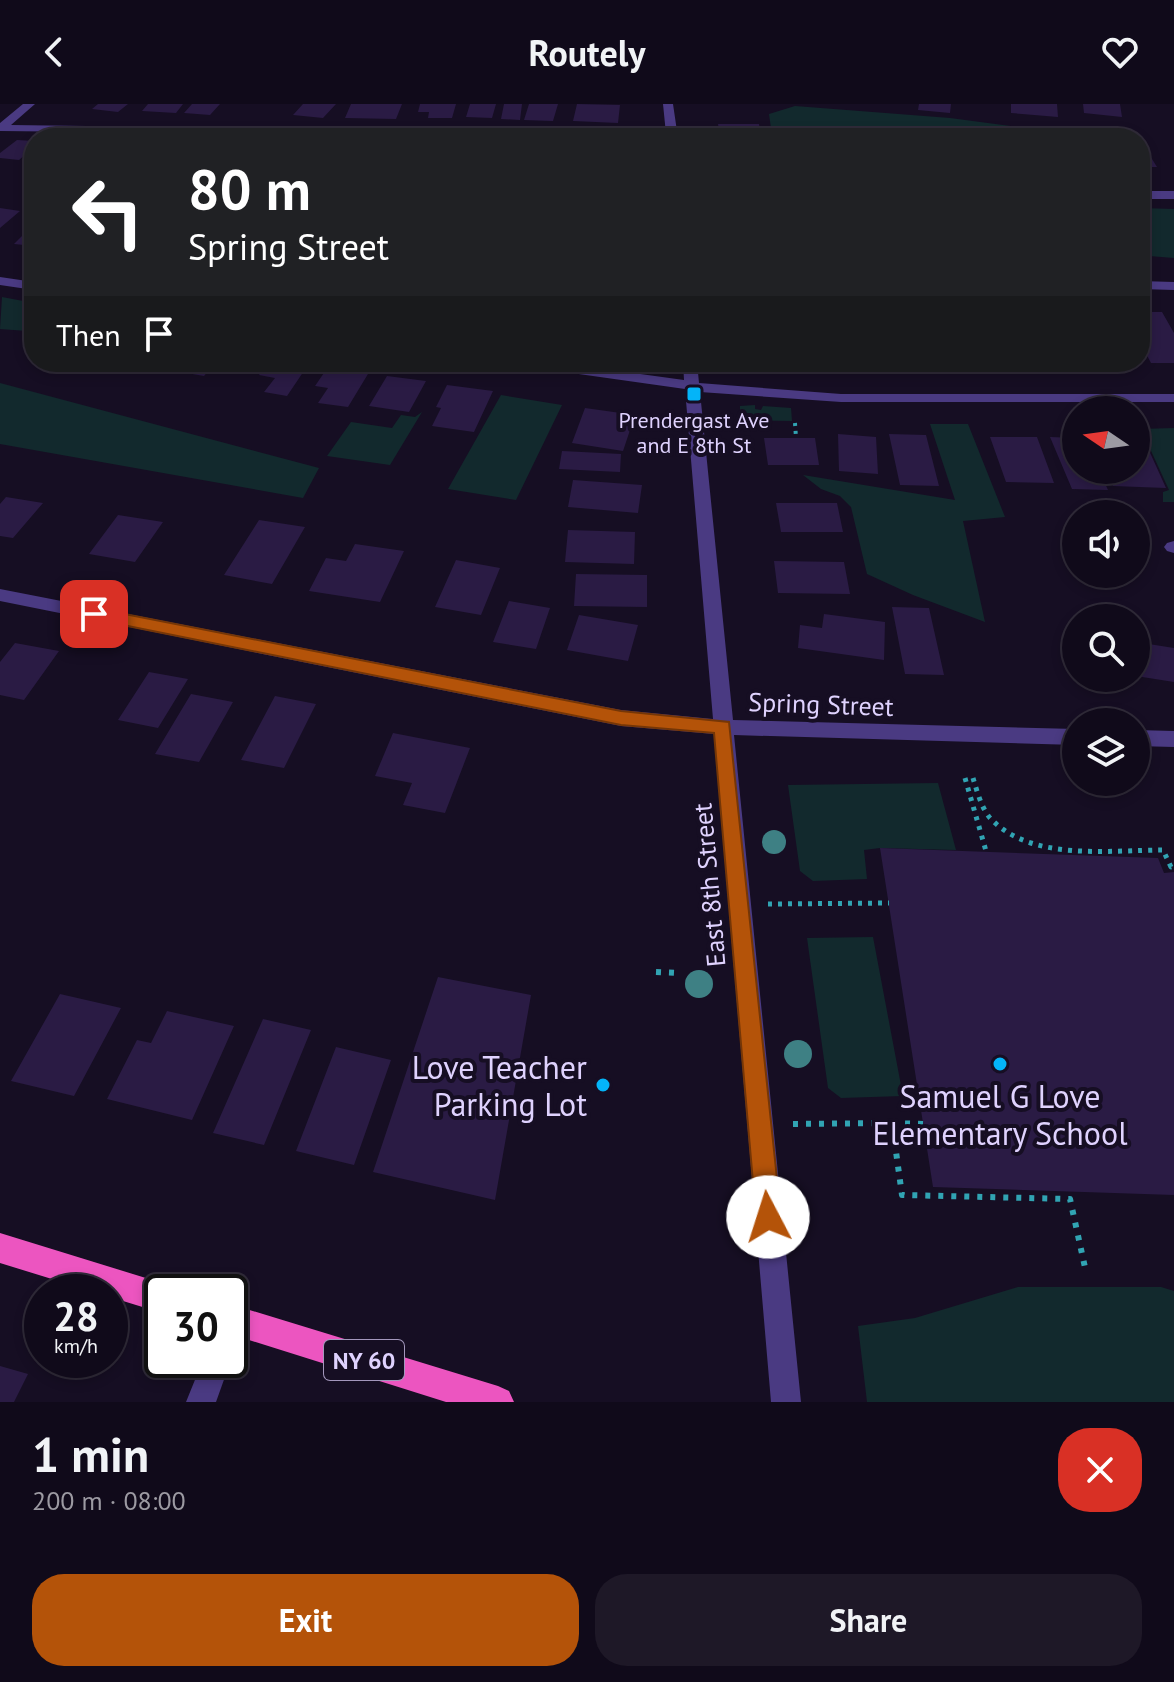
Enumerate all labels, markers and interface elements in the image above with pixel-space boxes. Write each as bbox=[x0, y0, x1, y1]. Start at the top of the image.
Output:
text: Routely bbox=[528, 29, 646, 76]
icon: back bbox=[32, 30, 76, 74]
icon: heart bbox=[1098, 30, 1142, 74]
text: 80 m bbox=[188, 153, 311, 225]
icon: left bbox=[56, 160, 160, 264]
text: Spring Street bbox=[188, 223, 389, 270]
icon: arrive bbox=[137, 312, 181, 356]
text: Then bbox=[56, 315, 121, 354]
marker: Prendergast Ave and E 8th St bbox=[685, 385, 703, 403]
north arrow bbox=[1062, 396, 1150, 484]
map controls bbox=[1062, 396, 1150, 796]
place label: Prendergast Ave and E 8th St bbox=[619, 406, 769, 459]
button: sound bbox=[1062, 500, 1150, 588]
pin bbox=[60, 580, 128, 648]
icon: arrive bbox=[72, 592, 116, 636]
button: search bbox=[1062, 604, 1150, 692]
street label: Spring Street bbox=[748, 685, 894, 723]
button: layers bbox=[1062, 708, 1150, 796]
street label: East 8th Street bbox=[685, 802, 733, 968]
place label: Love Teacher Parking Lot bbox=[412, 1046, 587, 1125]
marker: Samuel G Love Elementary School bbox=[991, 1055, 1009, 1073]
place label: Samuel G Love Elementary School bbox=[873, 1075, 1128, 1154]
marker: Love Teacher Parking Lot bbox=[594, 1076, 612, 1094]
position arrow bbox=[726, 1175, 810, 1259]
speed limit sign: 30 bbox=[144, 1274, 248, 1378]
text: 28 bbox=[53, 1290, 99, 1342]
text: km/h bbox=[54, 1333, 98, 1359]
road number: NY 60 bbox=[324, 1340, 404, 1380]
text: 1 min bbox=[32, 1423, 149, 1485]
button: close bbox=[1058, 1428, 1142, 1512]
text: 200 m · 08:00 bbox=[32, 1484, 186, 1517]
button: Exit bbox=[32, 1574, 579, 1666]
button: Share bbox=[595, 1574, 1142, 1666]

